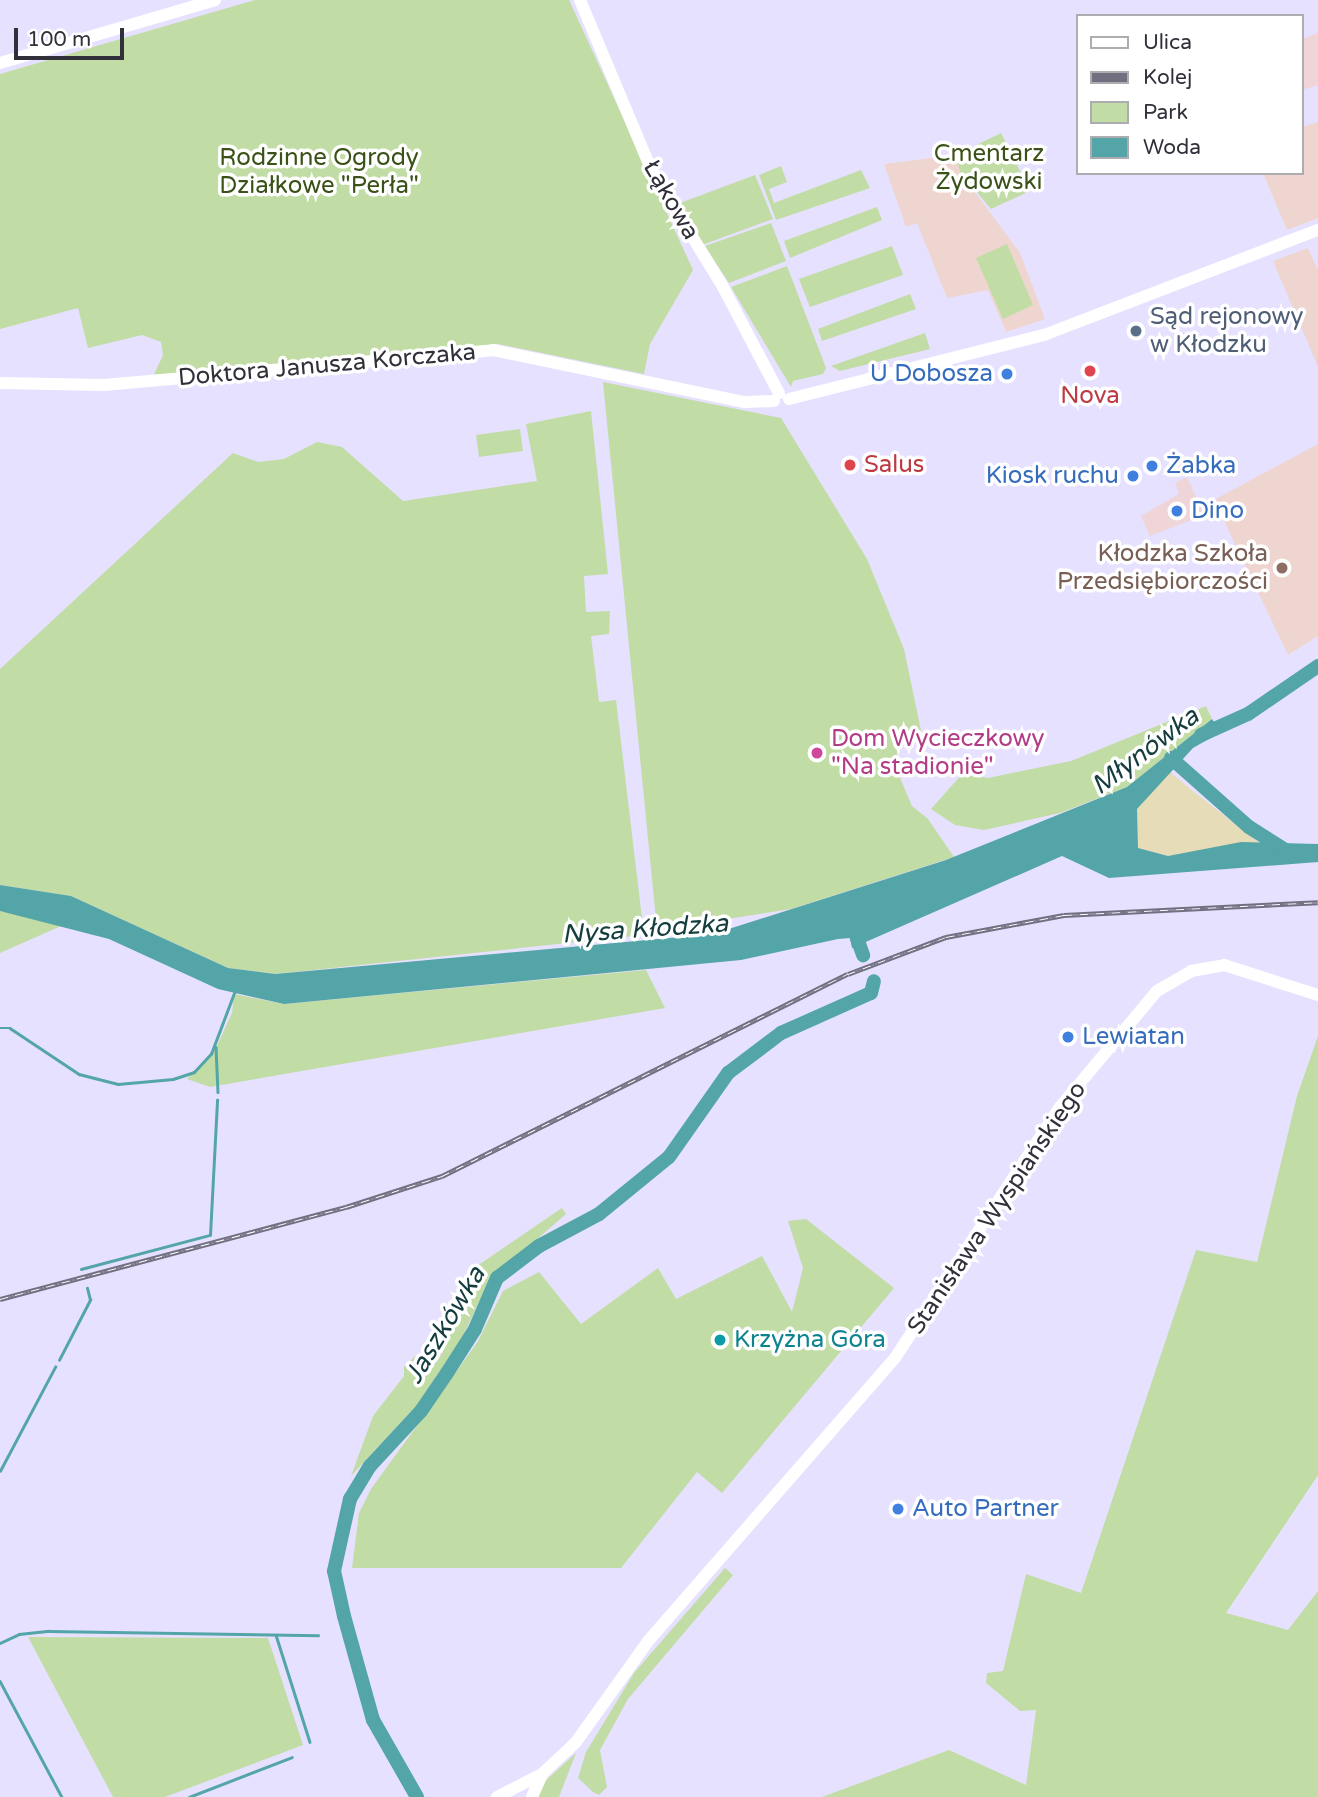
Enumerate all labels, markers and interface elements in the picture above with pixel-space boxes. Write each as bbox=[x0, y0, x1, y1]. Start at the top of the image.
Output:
scale bar bbox=[18, 14, 128, 58]
legend bbox=[1076, 14, 1304, 175]
text: 100 m bbox=[27, 27, 91, 52]
text: Ulica bbox=[1143, 30, 1192, 55]
text: Kolej bbox=[1143, 65, 1192, 90]
text: Park bbox=[1143, 100, 1188, 125]
text: Woda bbox=[1143, 135, 1201, 160]
park label: Cmentarz Żydowski bbox=[934, 140, 1044, 196]
park label: Rodzinne Ogrody Działkowe "Perła" bbox=[219, 144, 419, 200]
street label: Łąkowa bbox=[637, 155, 705, 245]
place label: Sąd rejonowy w Kłodzku bbox=[1150, 303, 1304, 359]
marker: Sąd rejonowy w Kłodzku bbox=[1128, 323, 1144, 339]
street label: Doktora Janusza Korczaka bbox=[177, 338, 477, 392]
place label: U Dobosza bbox=[870, 360, 993, 388]
marker: Nova bbox=[1082, 363, 1098, 379]
marker: U Dobosza bbox=[999, 366, 1015, 382]
place label: Nova bbox=[1060, 382, 1120, 410]
place label: Salus bbox=[864, 451, 924, 479]
place label: Żabka bbox=[1166, 452, 1236, 480]
marker: Salus bbox=[842, 457, 858, 473]
marker: Żabka bbox=[1144, 458, 1160, 474]
place label: Kiosk ruchu bbox=[986, 462, 1119, 490]
marker: Kiosk ruchu bbox=[1125, 468, 1141, 484]
place label: Dino bbox=[1191, 497, 1244, 525]
marker: Dino bbox=[1169, 503, 1185, 519]
place label: Kłodzka Szkoła Przedsiębiorczości bbox=[1057, 540, 1268, 596]
marker: Kłodzka Szkoła Przedsiębiorczości bbox=[1274, 560, 1290, 576]
water label: Młynówka bbox=[1085, 701, 1205, 801]
place label: Dom Wycieczkowy "Na stadionie" bbox=[831, 725, 1044, 781]
marker: Dom Wycieczkowy "Na stadionie" bbox=[809, 745, 825, 761]
water label: Nysa Kłodzka bbox=[561, 908, 729, 950]
place label: Lewiatan bbox=[1082, 1023, 1185, 1051]
marker: Lewiatan bbox=[1060, 1029, 1076, 1045]
street label: Stanisława Wyspiańskiego bbox=[902, 1076, 1092, 1340]
water label: Jaszkówka bbox=[398, 1261, 492, 1389]
place label: Krzyżna Góra bbox=[734, 1326, 886, 1354]
marker: Krzyżna Góra bbox=[712, 1332, 728, 1348]
place label: Auto Partner bbox=[912, 1495, 1059, 1523]
marker: Auto Partner bbox=[890, 1501, 906, 1517]

